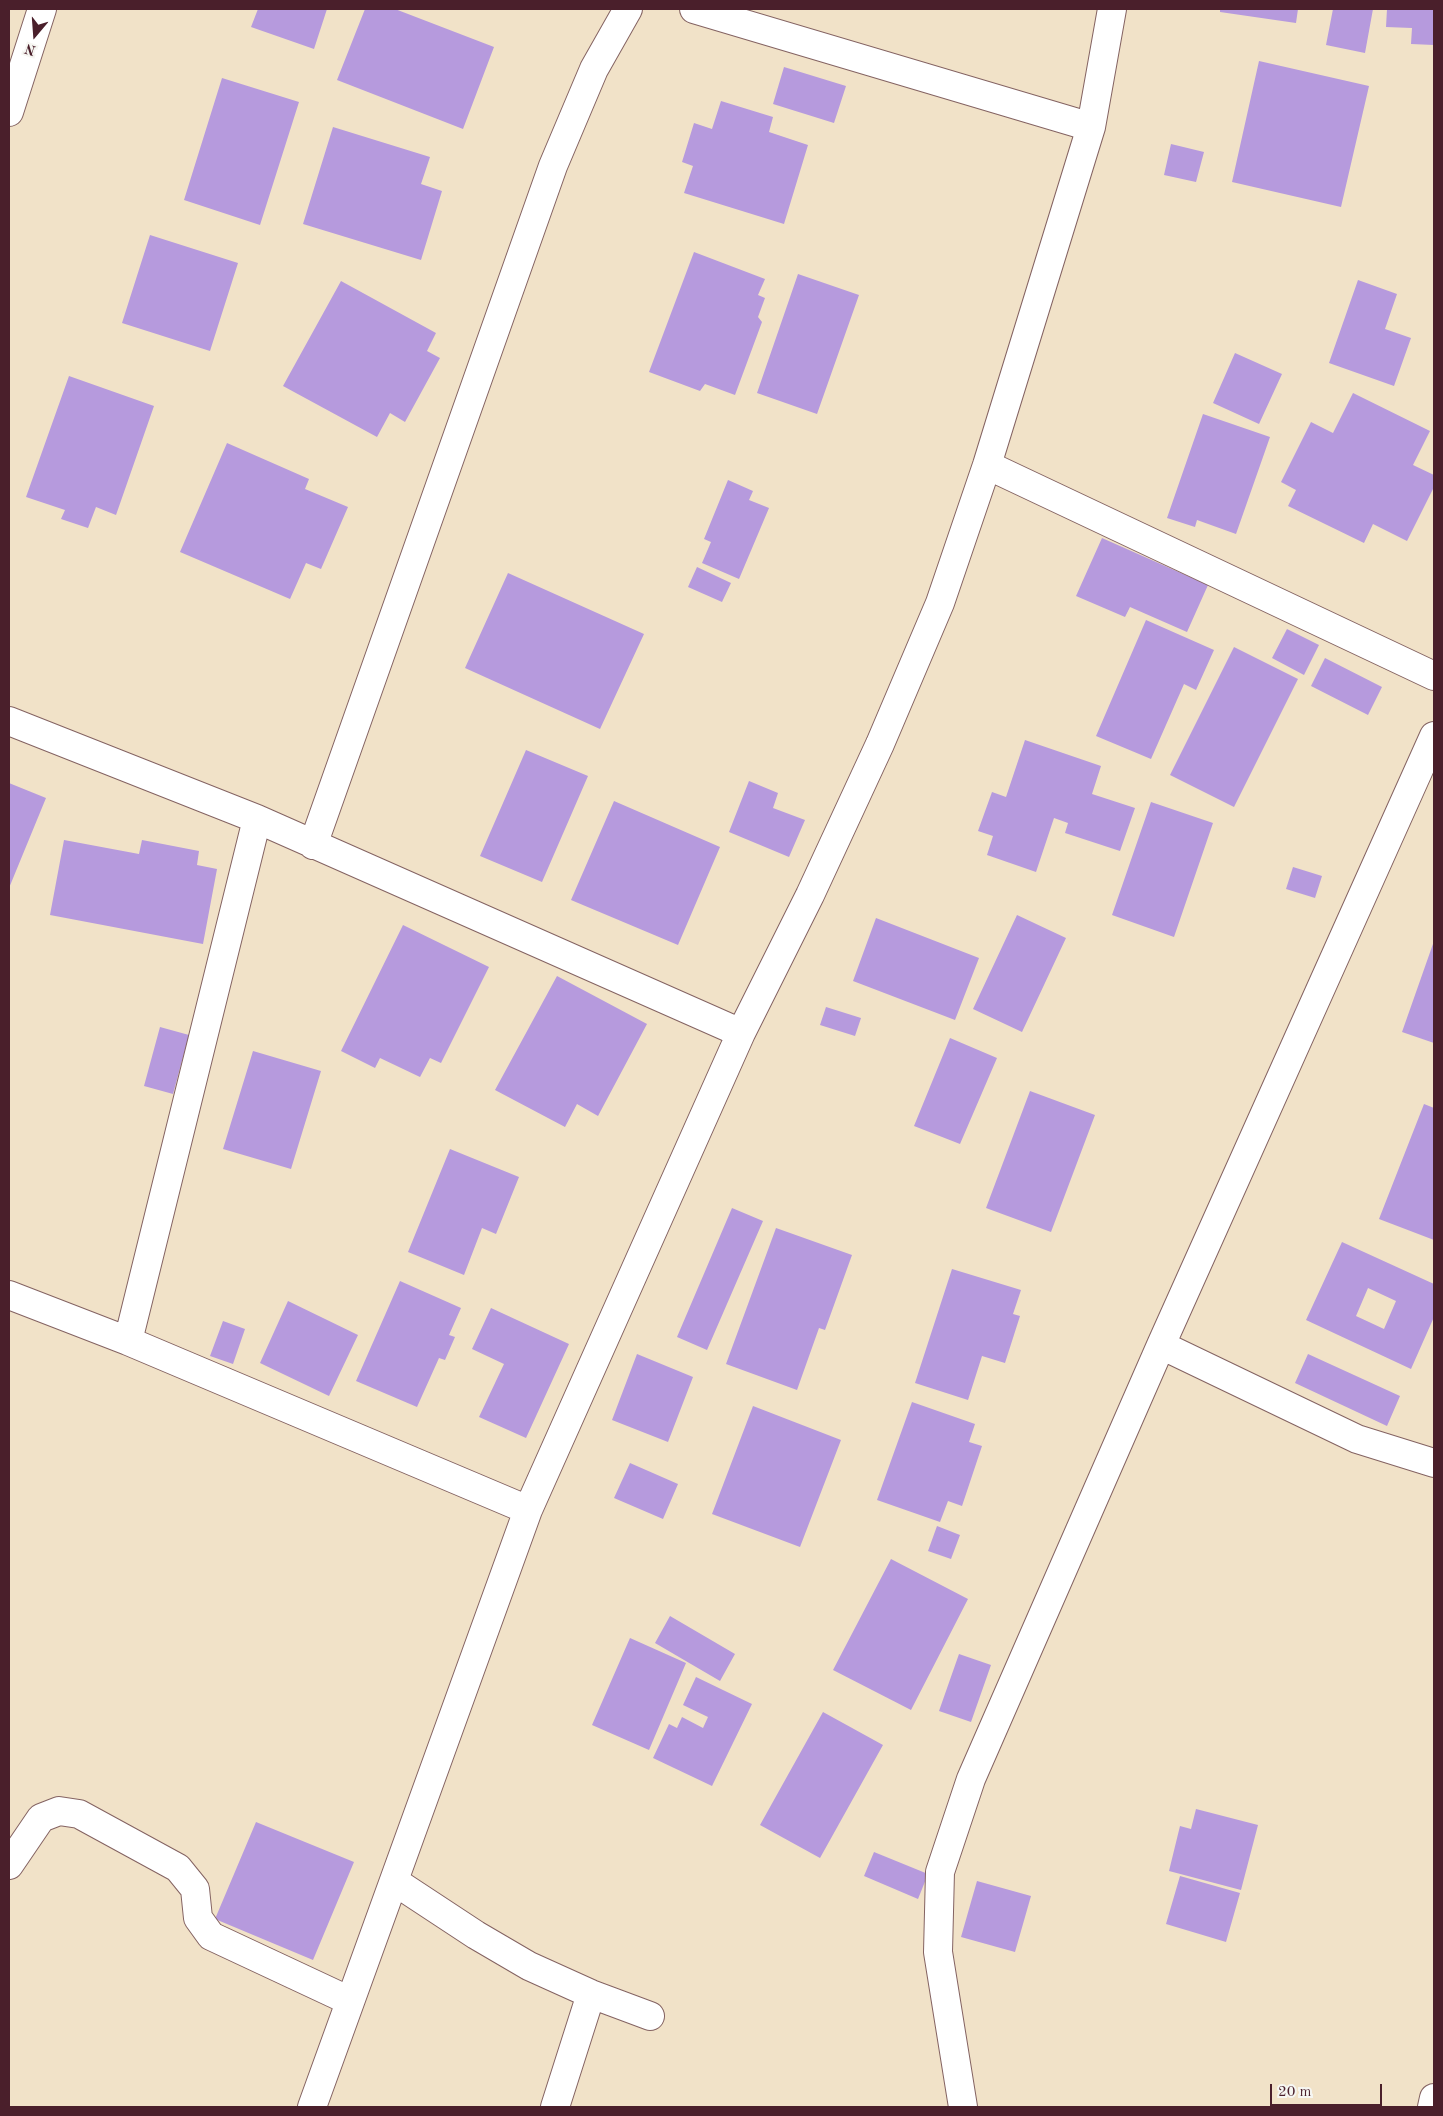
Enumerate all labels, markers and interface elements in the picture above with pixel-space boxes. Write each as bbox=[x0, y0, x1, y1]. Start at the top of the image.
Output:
north arrow bbox=[10, 10, 60, 60]
text: N bbox=[23, 41, 38, 58]
scale bar bbox=[1273, 2074, 1386, 2106]
text: 20 m bbox=[1278, 2085, 1312, 2100]

